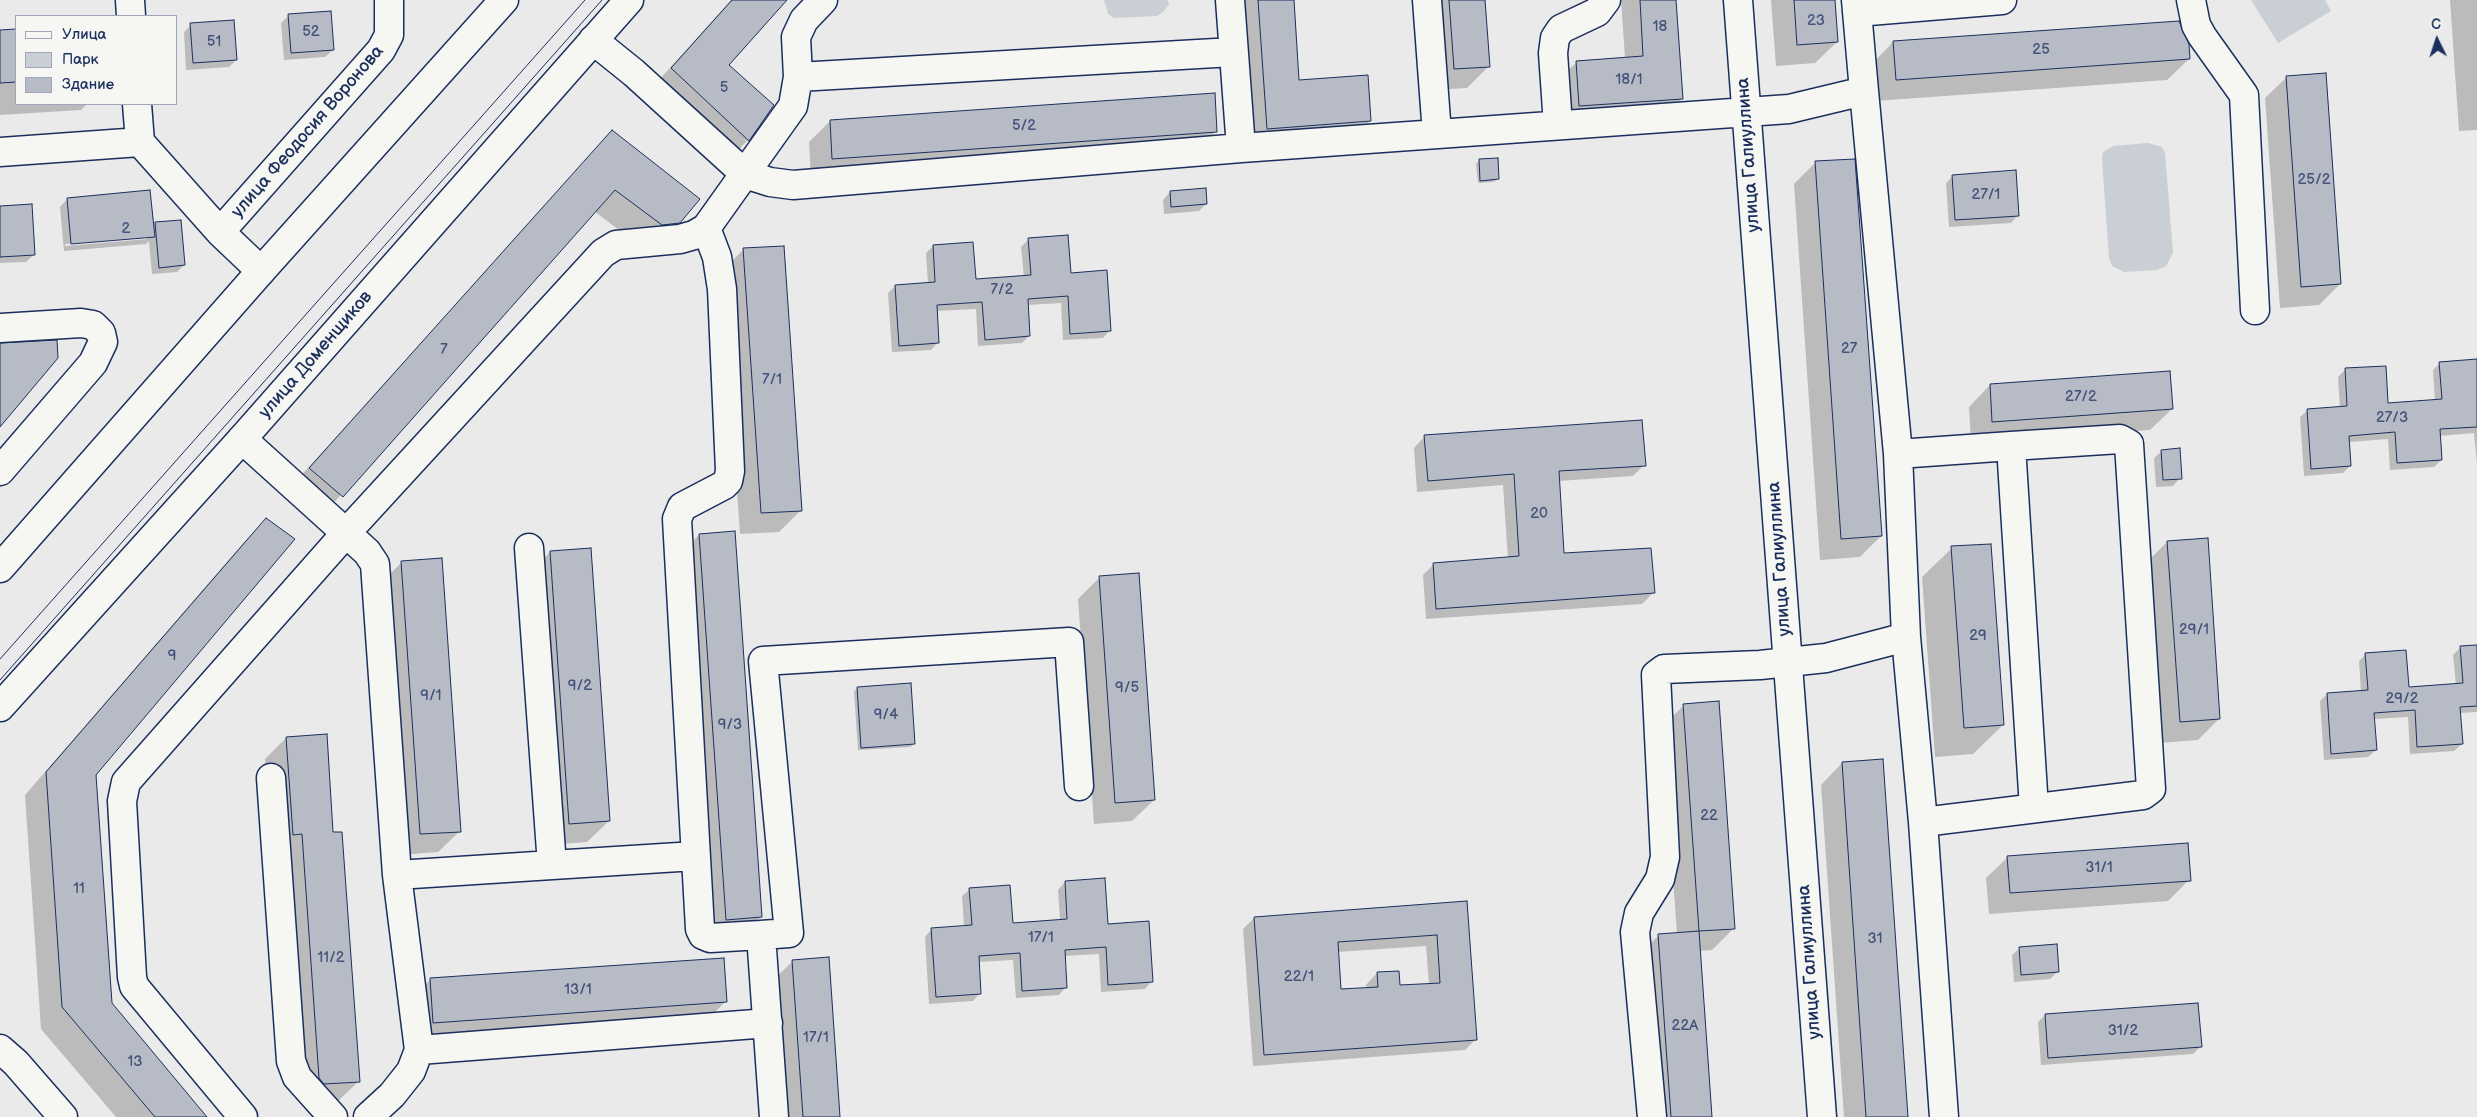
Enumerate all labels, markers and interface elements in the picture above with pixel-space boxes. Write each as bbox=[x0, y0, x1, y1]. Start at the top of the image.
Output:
house number: 23 bbox=[1807, 12, 1825, 30]
legend bbox=[15, 15, 178, 105]
north arrow bbox=[2412, 15, 2462, 65]
text: С bbox=[2430, 16, 2441, 33]
house number: 18 bbox=[1653, 18, 1667, 36]
house number: 52 bbox=[302, 23, 320, 41]
text: Улица bbox=[62, 25, 106, 44]
house number: 51 bbox=[207, 33, 221, 51]
street label: улица Феодосия Воронова bbox=[227, 41, 389, 223]
house number: 25 bbox=[2032, 41, 2050, 59]
text: Парк bbox=[62, 50, 99, 69]
house number: 18/1 bbox=[1615, 71, 1643, 89]
text: Здание bbox=[62, 75, 114, 94]
street label: улица Галиуллина bbox=[1733, 77, 1765, 233]
house number: 5 bbox=[720, 79, 728, 97]
house number: 5/2 bbox=[1012, 117, 1036, 135]
house number: 25/2 bbox=[2297, 171, 2331, 189]
house number: 27/1 bbox=[1972, 186, 2000, 204]
house number: 2 bbox=[122, 220, 130, 238]
house number: 7/2 bbox=[991, 281, 1013, 299]
street label: улица Доменщиков bbox=[255, 287, 377, 423]
house number: 27 bbox=[1841, 340, 1857, 358]
house number: 7 bbox=[440, 341, 448, 359]
house number: 7/1 bbox=[762, 371, 782, 389]
house number: 27/2 bbox=[2065, 388, 2097, 406]
house number: 27/3 bbox=[2376, 409, 2408, 427]
street label: улица Галиуллина bbox=[1764, 481, 1796, 637]
house number: 20 bbox=[1530, 505, 1548, 523]
house number: 29/1 bbox=[2179, 621, 2209, 639]
house number: 29 bbox=[1969, 627, 1987, 645]
house number: 9 bbox=[168, 647, 176, 665]
house number: 9/2 bbox=[568, 677, 592, 695]
house number: 9/5 bbox=[1115, 679, 1139, 697]
house number: 9/1 bbox=[420, 687, 442, 705]
house number: 29/2 bbox=[2385, 690, 2419, 708]
house number: 9/4 bbox=[874, 706, 898, 724]
house number: 9/3 bbox=[718, 716, 742, 734]
house number: 22 bbox=[1700, 807, 1718, 825]
house number: 31/1 bbox=[2085, 859, 2113, 877]
house number: 11 bbox=[73, 880, 85, 898]
street label: улица Галиуллина bbox=[1794, 884, 1826, 1040]
house number: 17/1 bbox=[1028, 929, 1054, 947]
house number: 31 bbox=[1867, 930, 1883, 948]
house number: 11/2 bbox=[317, 949, 345, 967]
house number: 22/1 bbox=[1284, 968, 1314, 986]
house number: 13/1 bbox=[564, 981, 592, 999]
house number: 22А bbox=[1672, 1017, 1698, 1035]
house number: 31/2 bbox=[2108, 1022, 2138, 1040]
house number: 17/1 bbox=[803, 1029, 829, 1047]
house number: 13 bbox=[127, 1053, 143, 1071]

